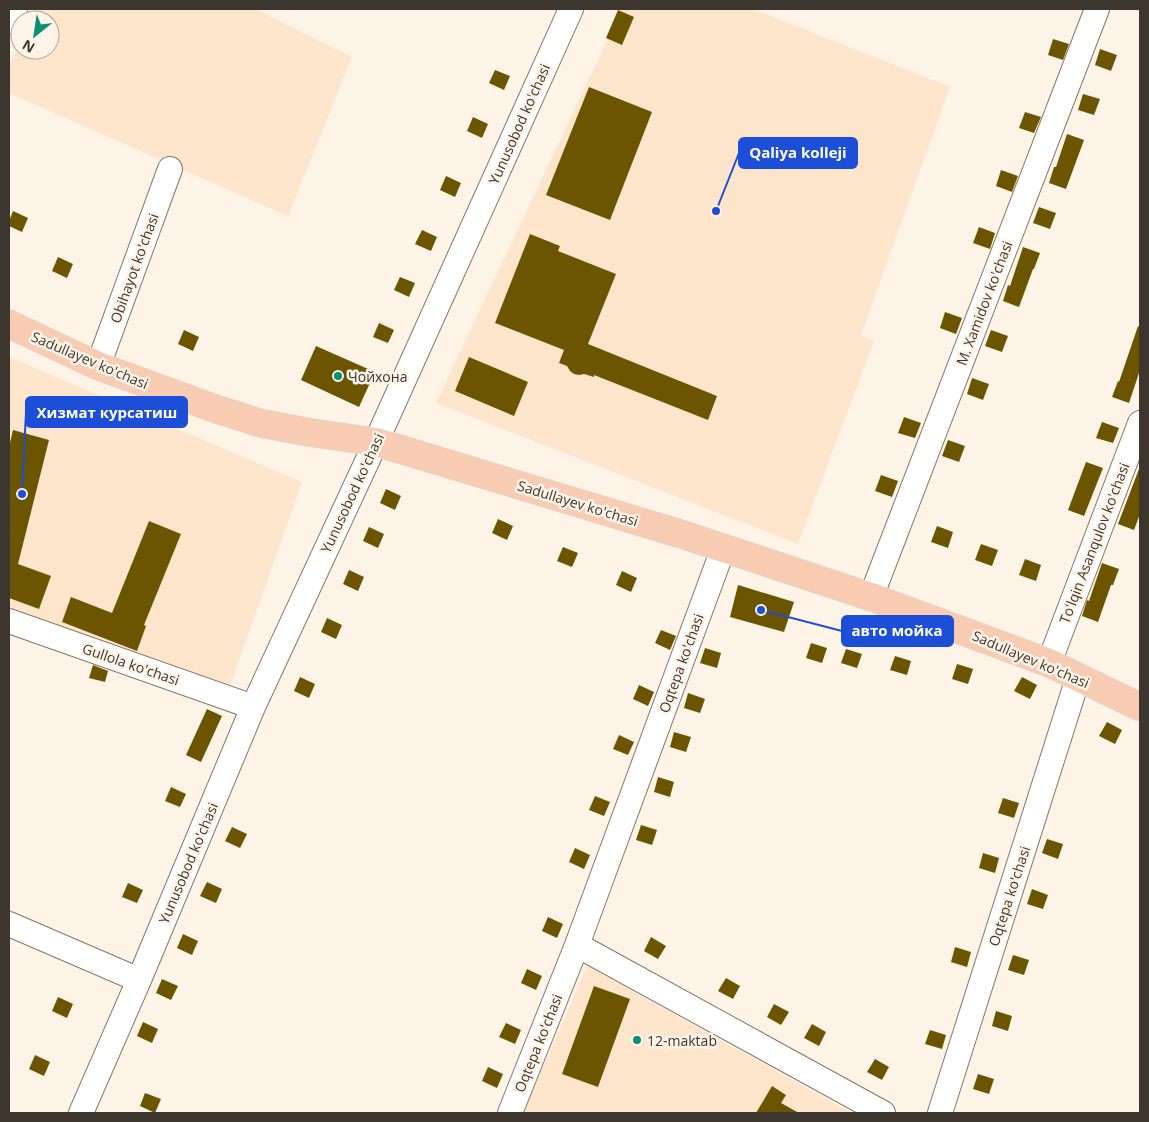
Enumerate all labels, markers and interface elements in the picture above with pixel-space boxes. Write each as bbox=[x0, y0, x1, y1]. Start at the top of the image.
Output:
north arrow bbox=[10, 10, 60, 60]
text: N bbox=[19, 36, 38, 58]
street label: Yunusobod ko'chasi bbox=[484, 61, 554, 187]
callout: Qaliya kolleji bbox=[739, 138, 857, 168]
text: Qaliya kolleji bbox=[749, 142, 847, 162]
street label: Obihayot ko'chasi bbox=[105, 210, 163, 326]
street label: M. Xamidov ko'chasi bbox=[951, 238, 1017, 368]
street label: Sadullayev ko'chasi bbox=[29, 327, 151, 393]
place label: Чойхона bbox=[348, 367, 407, 386]
marker: Чойхона bbox=[332, 370, 344, 382]
callout: Хизмат курсатиш bbox=[26, 397, 187, 427]
text: Хизмат курсатиш bbox=[37, 402, 177, 422]
street label: Yunusobod ko'chasi bbox=[316, 430, 388, 556]
street label: To'lqin Asanqulov ko'chasi bbox=[1055, 460, 1133, 626]
street label: Sadullayev ko'chasi bbox=[515, 476, 641, 530]
street label: Oqtepa ko'chasi bbox=[654, 611, 708, 715]
callout: авто мойка bbox=[842, 616, 953, 646]
text: авто мойка bbox=[851, 620, 943, 640]
street label: Sadullayev ko'chasi bbox=[970, 626, 1092, 692]
street label: Gullola ko'chasi bbox=[80, 639, 182, 689]
street label: Yunusobod ko'chasi bbox=[154, 799, 222, 927]
street label: Oqtepa ko'chasi bbox=[984, 843, 1034, 949]
street label: Oqtepa ko'chasi bbox=[510, 991, 566, 1095]
place label: 12-maktab bbox=[647, 1031, 717, 1050]
marker: 12-maktab bbox=[631, 1034, 643, 1046]

